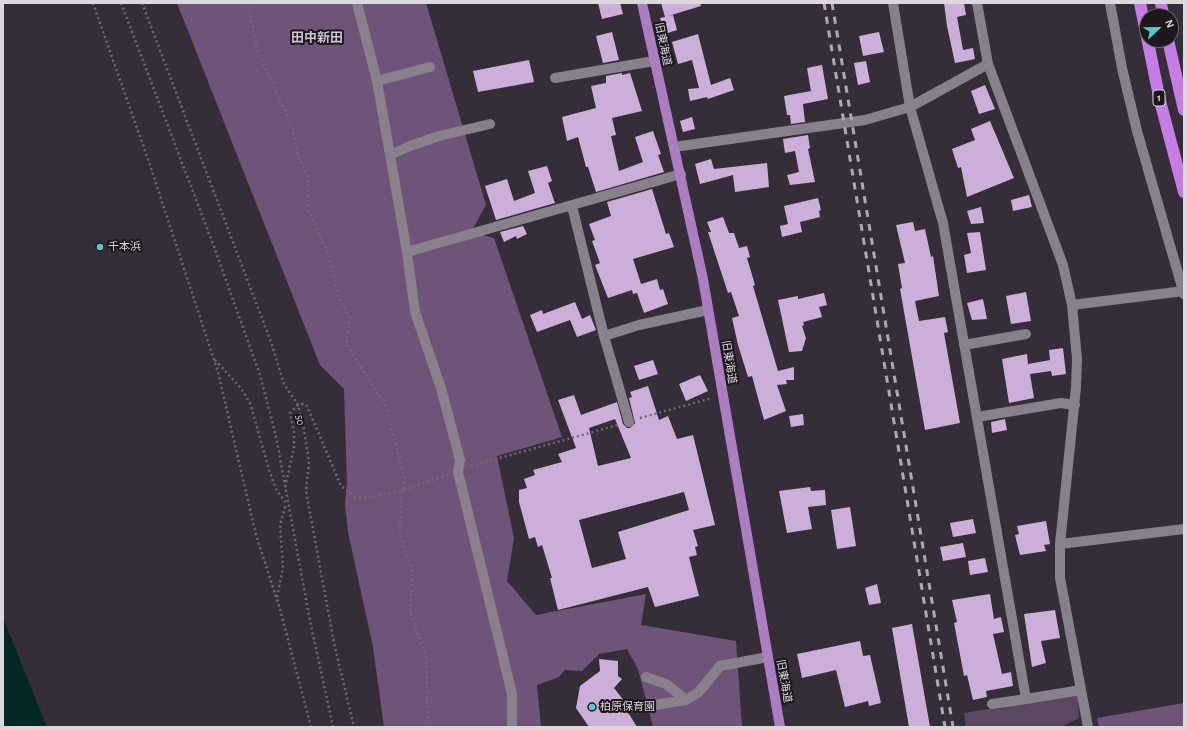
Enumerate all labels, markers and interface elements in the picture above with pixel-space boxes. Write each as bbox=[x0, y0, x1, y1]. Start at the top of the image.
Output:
north arrow bbox=[1139, 8, 1179, 48]
text: N bbox=[1163, 18, 1176, 29]
street label: 旧東海道 bbox=[652, 21, 674, 67]
district label: 田中新田 bbox=[291, 30, 343, 46]
road number: 1 bbox=[1153, 90, 1165, 106]
place label: 千本浜 bbox=[108, 240, 141, 254]
marker: 千本浜 bbox=[95, 242, 105, 252]
street label: 旧東海道 bbox=[719, 339, 739, 385]
street label: 50 bbox=[293, 414, 307, 426]
street label: 旧東海道 bbox=[774, 658, 794, 704]
place label: 柏原保育園 bbox=[600, 700, 655, 714]
marker: 柏原保育園 bbox=[587, 702, 597, 712]

